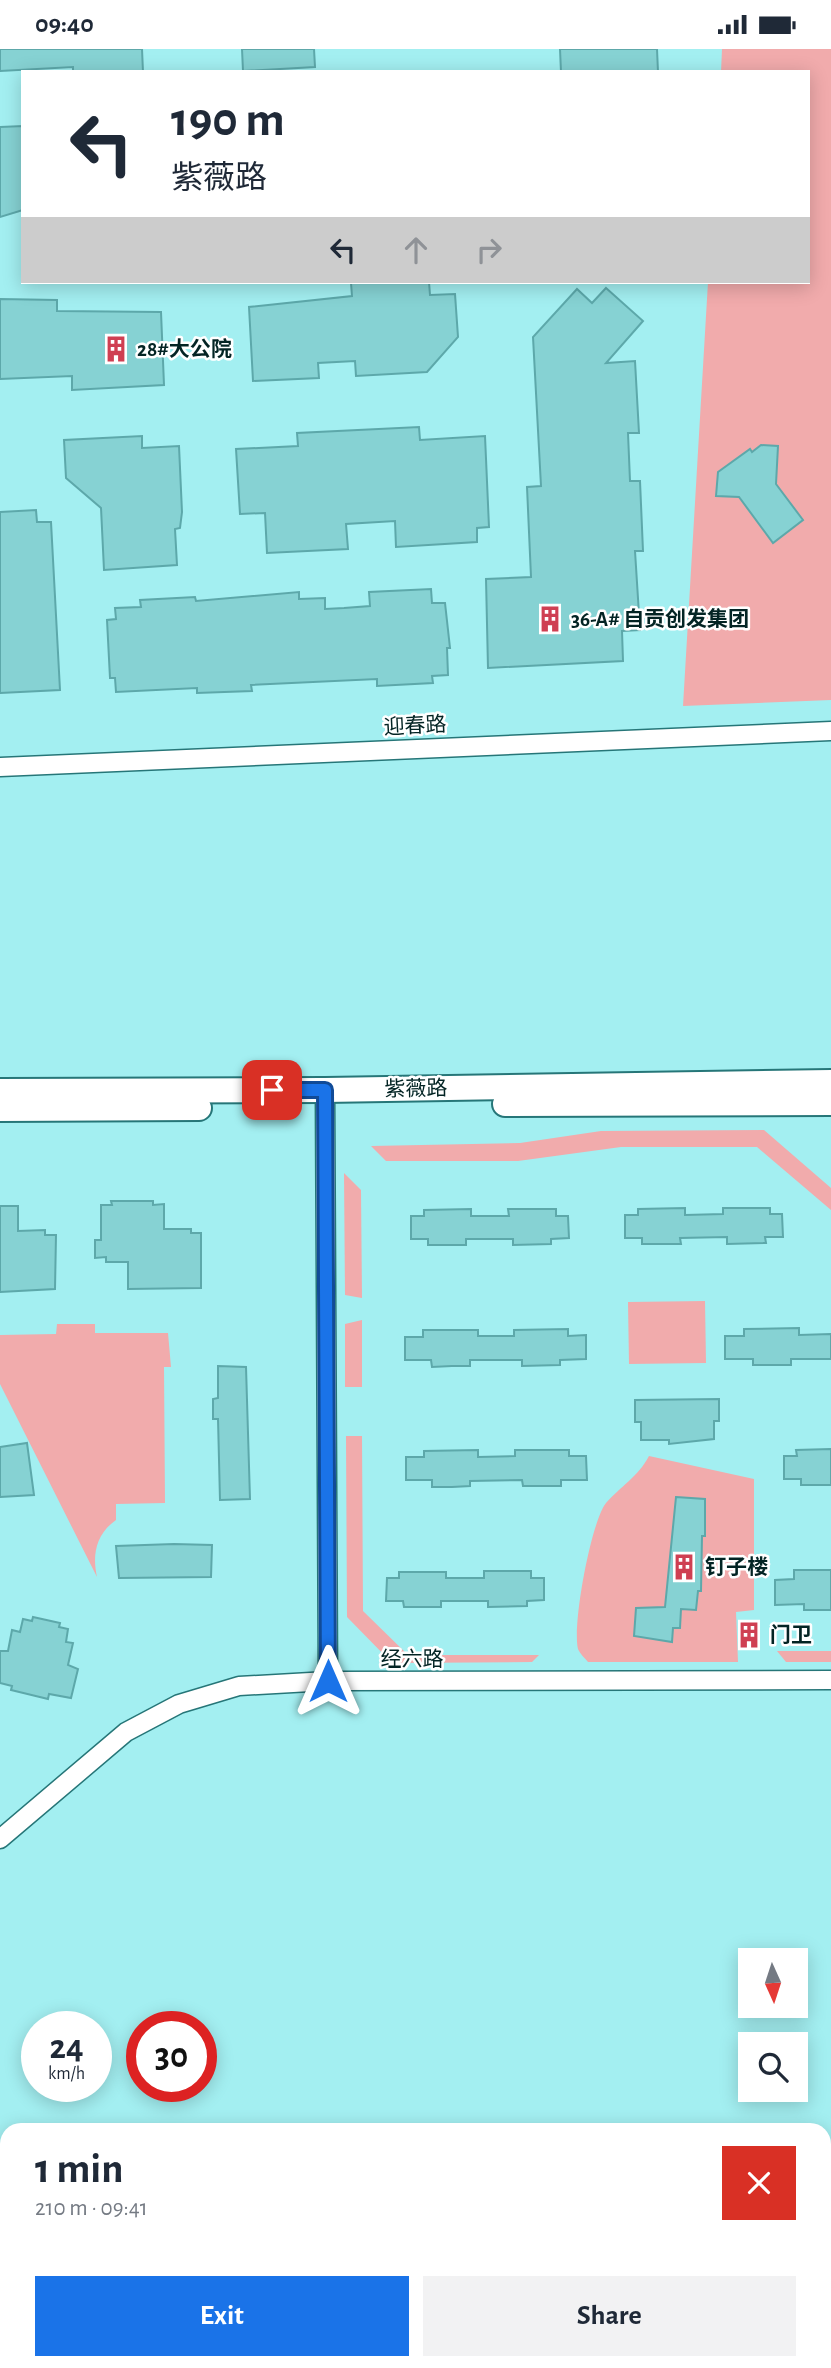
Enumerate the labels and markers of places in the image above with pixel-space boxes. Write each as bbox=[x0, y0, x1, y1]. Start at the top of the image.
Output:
building icon: 28#大公院 bbox=[101, 334, 131, 364]
place label: 28#大公院 bbox=[137, 338, 232, 360]
building icon: 36-A# 自贡创发集团 bbox=[535, 604, 565, 634]
place label: 36-A# 自贡创发集团 bbox=[571, 608, 749, 630]
pin bbox=[242, 1060, 302, 1120]
building icon: 钉子楼 bbox=[669, 1552, 699, 1582]
place label: 钉子楼 bbox=[705, 1556, 768, 1578]
building icon: 门卫 bbox=[734, 1620, 764, 1650]
place label: 门卫 bbox=[770, 1624, 812, 1646]

